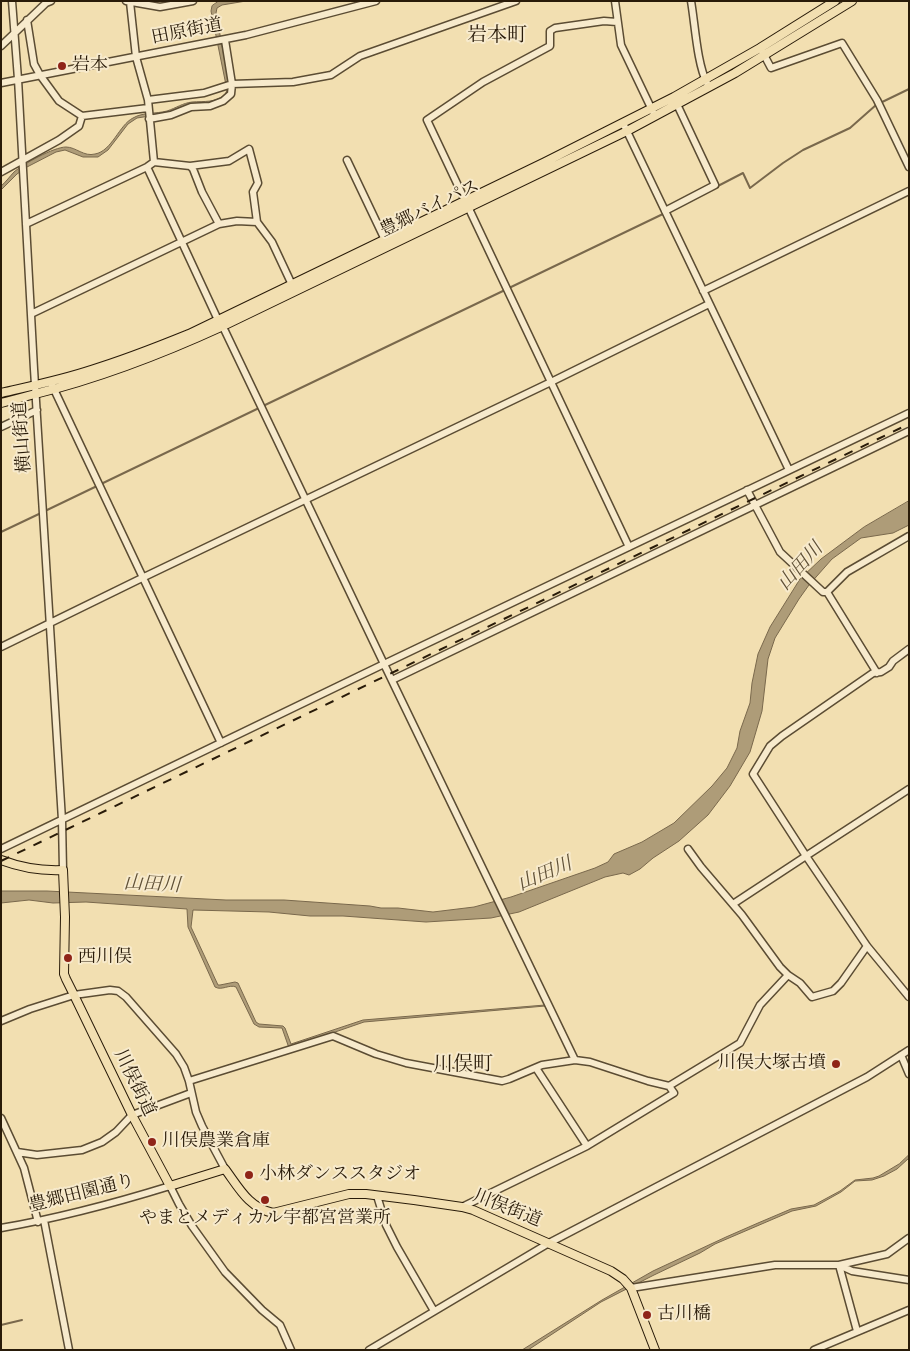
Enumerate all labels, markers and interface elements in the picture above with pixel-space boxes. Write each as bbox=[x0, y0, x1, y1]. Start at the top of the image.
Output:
street label: 田原街道 bbox=[150, 15, 224, 49]
district label: 岩本町 bbox=[467, 24, 527, 48]
place label: 岩本 bbox=[72, 55, 108, 77]
marker: 岩本 bbox=[56, 60, 68, 72]
street label: 豊郷バイパス bbox=[377, 176, 483, 242]
street label: 横山街道 bbox=[10, 400, 36, 474]
water label: 山田川 bbox=[773, 538, 829, 596]
water label: 山田川 bbox=[514, 853, 576, 897]
water label: 山田川 bbox=[123, 872, 181, 898]
place label: 西川俣 bbox=[78, 947, 132, 969]
marker: 西川俣 bbox=[62, 952, 74, 964]
street label: 川俣街道 bbox=[109, 1046, 159, 1120]
district label: 川俣町 bbox=[433, 1053, 493, 1077]
place label: 川俣大塚古墳 bbox=[718, 1053, 826, 1075]
marker: 川俣大塚古墳 bbox=[830, 1058, 842, 1070]
place label: 川俣農業倉庫 bbox=[162, 1131, 270, 1153]
marker: 川俣農業倉庫 bbox=[146, 1136, 158, 1148]
place label: 小林ダンススタジオ bbox=[259, 1164, 421, 1186]
marker: 小林ダンススタジオ bbox=[243, 1169, 255, 1181]
street label: 豊郷田園通り bbox=[27, 1170, 137, 1218]
street label: 川俣街道 bbox=[470, 1186, 544, 1232]
marker: やまとメディカル宇都宮営業所 bbox=[259, 1194, 271, 1206]
place label: やまとメディカル宇都宮営業所 bbox=[139, 1208, 391, 1230]
place label: 古川橋 bbox=[657, 1304, 711, 1326]
marker: 古川橋 bbox=[641, 1309, 653, 1321]

